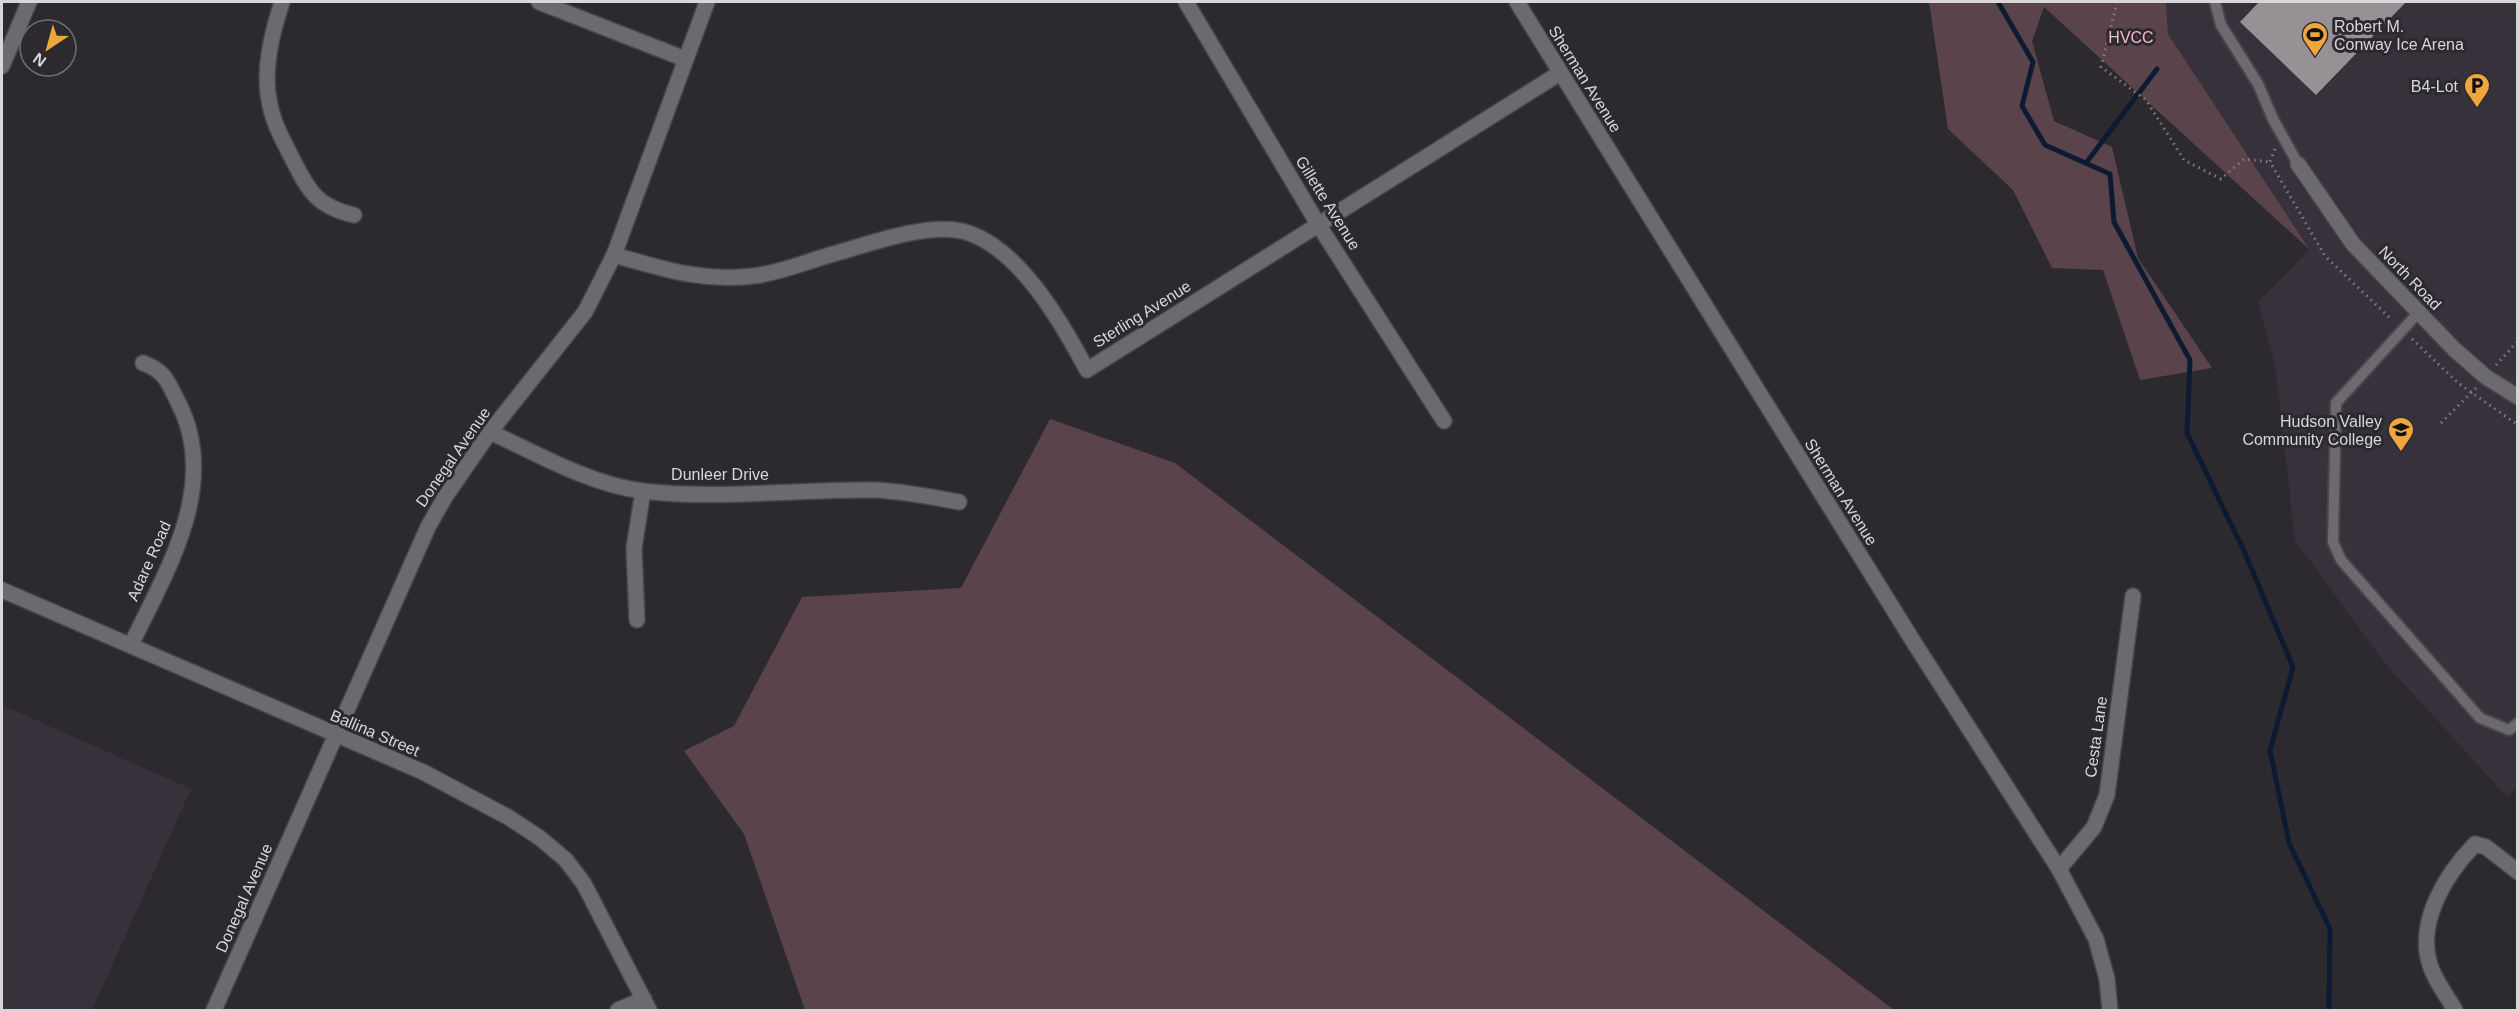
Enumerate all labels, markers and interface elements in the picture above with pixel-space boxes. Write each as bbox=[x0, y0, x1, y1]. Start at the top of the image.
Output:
north arrow bbox=[18, 18, 78, 78]
place label: Robert M. Conway Ice Arena bbox=[2334, 18, 2464, 53]
sports icon: Robert M. Conway Ice Arena bbox=[2300, 20, 2330, 58]
street label: Sherman Avenue bbox=[1545, 23, 1625, 136]
park label: HVCC bbox=[2108, 29, 2154, 46]
text: N bbox=[30, 49, 49, 70]
parking icon: B4-Lot bbox=[2462, 71, 2492, 109]
place label: B4-Lot bbox=[2411, 78, 2459, 95]
street label: Gillette Avenue bbox=[1292, 153, 1364, 253]
street label: North Road bbox=[2375, 243, 2445, 313]
street label: Sterling Avenue bbox=[1090, 277, 1194, 351]
street label: Donegal Avenue bbox=[412, 404, 494, 510]
place label: Hudson Valley Community College bbox=[2242, 413, 2382, 448]
school or university icon: Hudson Valley Community College bbox=[2386, 415, 2416, 453]
street label: Sherman Avenue bbox=[1801, 436, 1881, 549]
street label: Dunleer Drive bbox=[671, 466, 769, 483]
street label: Adare Road bbox=[124, 519, 174, 603]
street label: Cesta Lane bbox=[2082, 695, 2110, 779]
street label: Ballina Street bbox=[328, 707, 423, 760]
street label: Donegal Avenue bbox=[212, 841, 276, 955]

